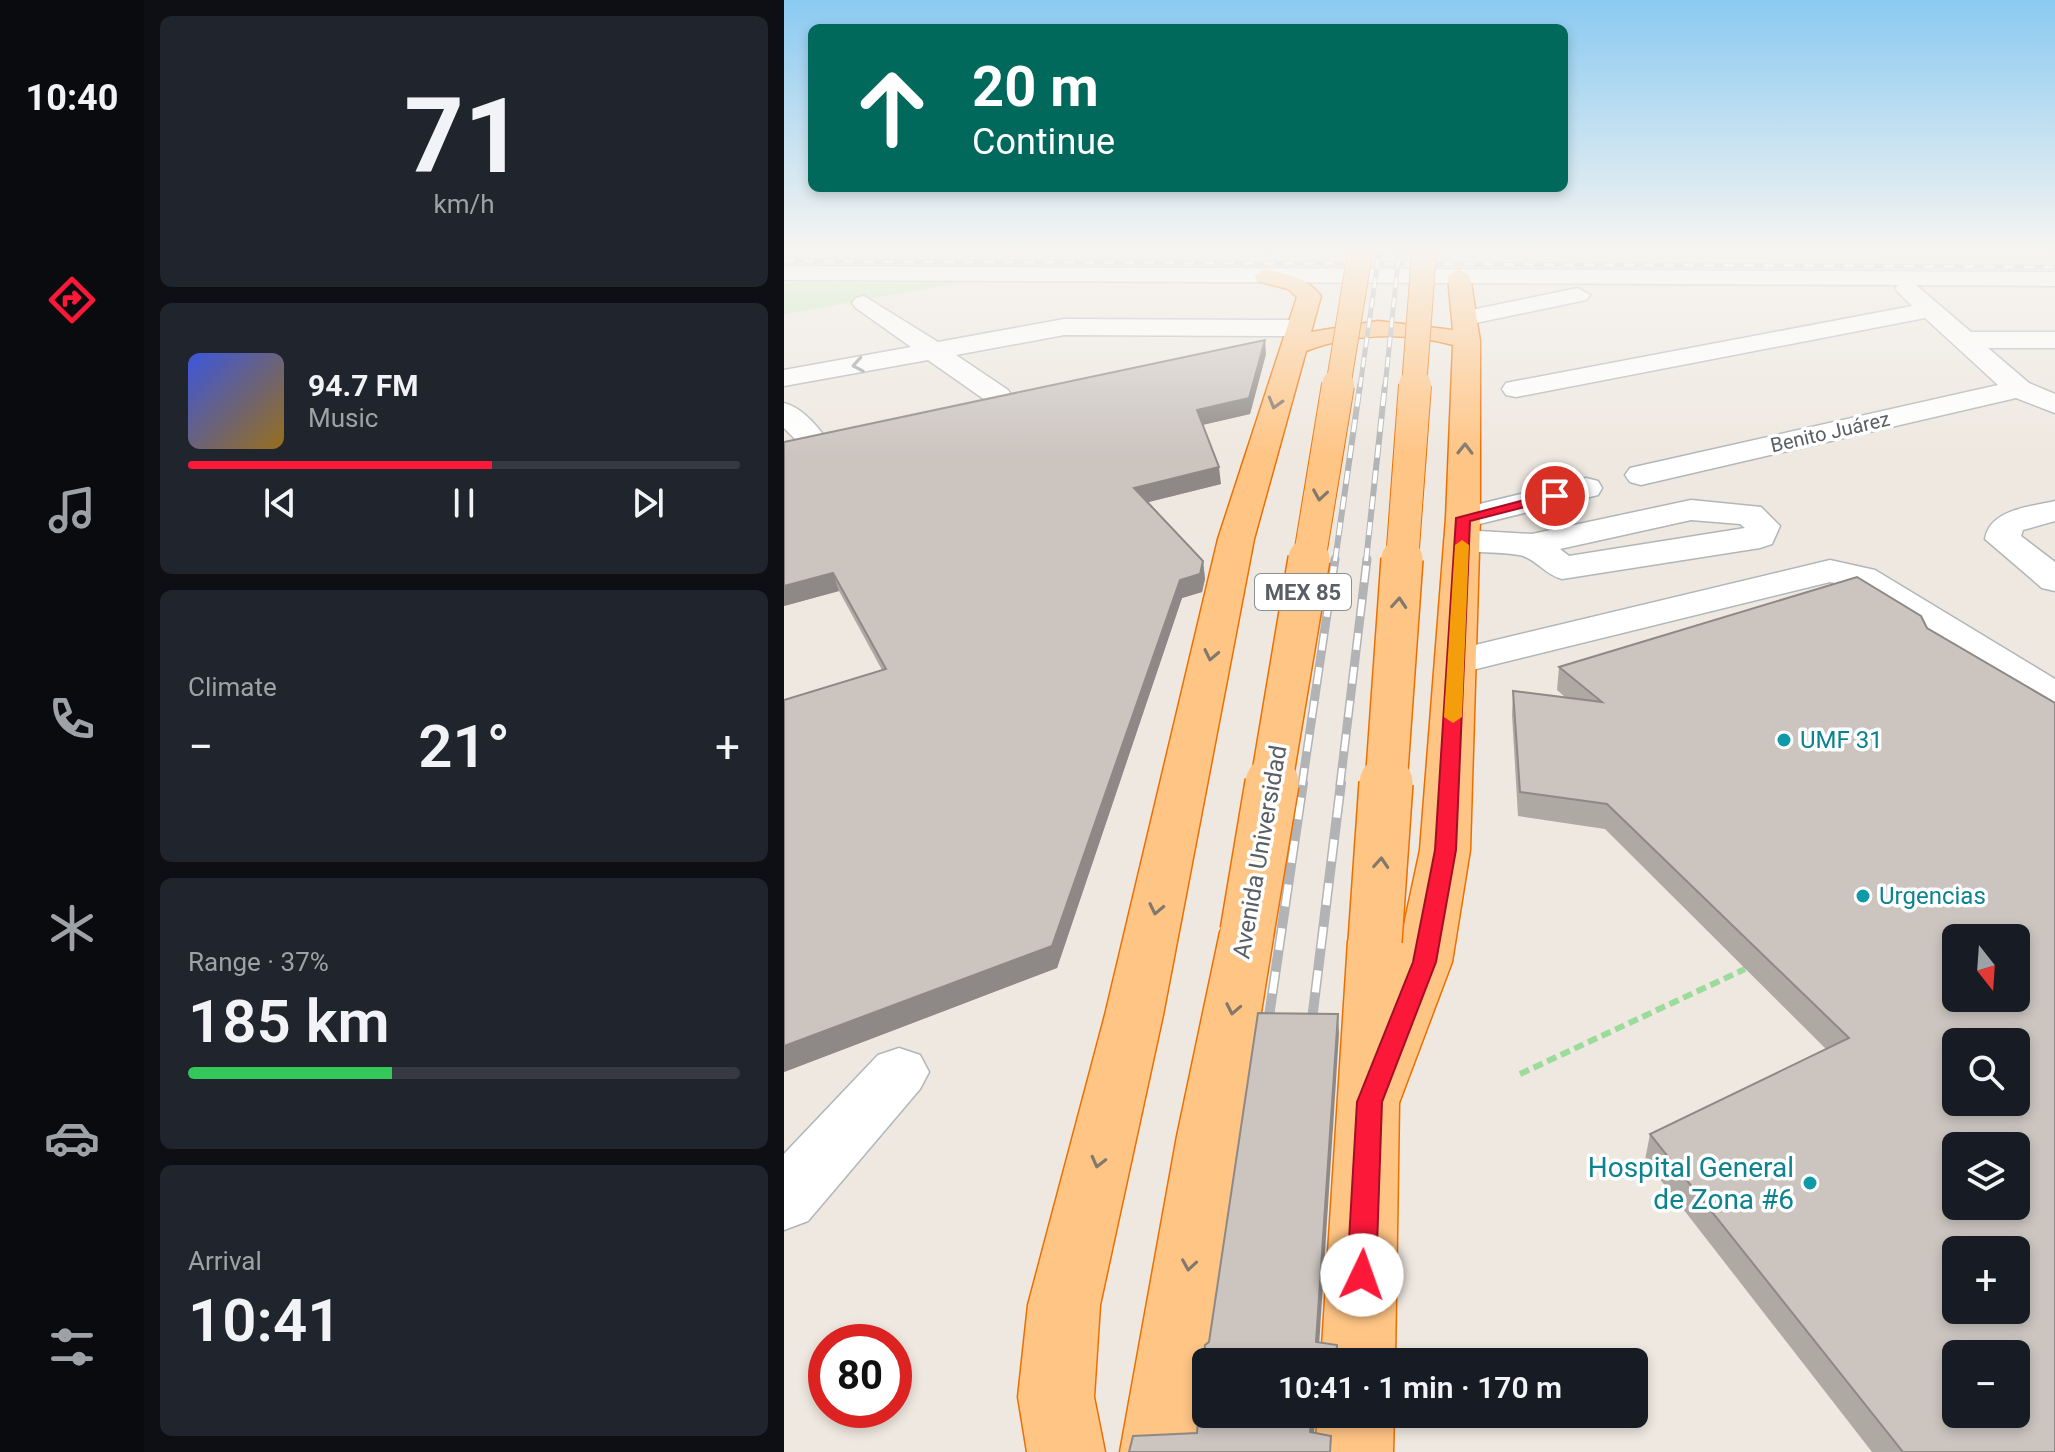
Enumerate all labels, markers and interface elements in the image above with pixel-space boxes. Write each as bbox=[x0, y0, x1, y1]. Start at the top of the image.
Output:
text: 20 m bbox=[972, 54, 1099, 120]
icon: ahead bbox=[840, 56, 944, 160]
text: 71 bbox=[404, 76, 524, 197]
text: 10:40 bbox=[26, 77, 118, 119]
text: Continue bbox=[972, 121, 1115, 163]
text: km/h bbox=[433, 189, 495, 219]
icon: directions bbox=[44, 272, 100, 328]
one-way arrow bbox=[851, 355, 864, 372]
text: 94.7 FM bbox=[308, 368, 419, 403]
one-way arrow bbox=[1268, 395, 1284, 409]
text: Music bbox=[308, 403, 378, 433]
street label: Benito Juárez bbox=[1768, 407, 1892, 457]
one-way arrow bbox=[1456, 442, 1473, 455]
pin bbox=[1521, 462, 1589, 530]
icon: arrive bbox=[1533, 474, 1577, 518]
icon: previous bbox=[258, 481, 302, 525]
icon: pause bbox=[442, 481, 486, 525]
icon: next bbox=[626, 481, 670, 525]
icon: music bbox=[44, 482, 100, 538]
one-way arrow bbox=[1312, 488, 1329, 502]
road number: MEX 85 bbox=[1255, 574, 1351, 610]
one-way arrow bbox=[1390, 596, 1407, 609]
one-way arrow bbox=[1203, 647, 1220, 661]
text: Climate bbox=[188, 672, 277, 702]
icon: phone bbox=[44, 691, 100, 747]
text: 21° bbox=[418, 711, 510, 782]
text: − bbox=[188, 721, 213, 773]
text: + bbox=[715, 721, 740, 773]
place label: UMF 31 bbox=[1800, 726, 1883, 754]
marker: UMF 31 bbox=[1775, 731, 1793, 749]
street label: Avenida Universidad bbox=[1227, 743, 1293, 961]
one-way arrow bbox=[1372, 856, 1389, 869]
place label: Urgencias bbox=[1879, 882, 1986, 910]
marker: Urgencias bbox=[1854, 887, 1872, 905]
icon: climate bbox=[44, 900, 100, 956]
one-way arrow bbox=[1148, 901, 1165, 915]
north arrow bbox=[1942, 924, 2030, 1012]
map controls bbox=[1942, 924, 2030, 1428]
text: Range · 37% bbox=[188, 947, 329, 977]
text: 185 km bbox=[188, 986, 390, 1057]
one-way arrow bbox=[1225, 1002, 1242, 1016]
button: search bbox=[1942, 1028, 2030, 1116]
icon: car bbox=[44, 1110, 100, 1166]
button: layers bbox=[1942, 1132, 2030, 1220]
place label: Hospital General de Zona #6 bbox=[1588, 1151, 1794, 1216]
one-way arrow bbox=[1091, 1155, 1108, 1169]
marker: Hospital General de Zona #6 bbox=[1801, 1174, 1819, 1192]
position arrow bbox=[1320, 1233, 1404, 1317]
button: + bbox=[1942, 1236, 2030, 1324]
text: Arrival bbox=[188, 1246, 262, 1276]
one-way arrow bbox=[1181, 1258, 1198, 1272]
text: 10:41 bbox=[188, 1285, 341, 1356]
icon: filters bbox=[44, 1319, 100, 1375]
speed limit sign: 80 bbox=[808, 1324, 912, 1428]
button: − bbox=[1942, 1340, 2030, 1428]
text: 10:41 · 1 min · 170 m bbox=[1278, 1370, 1562, 1405]

